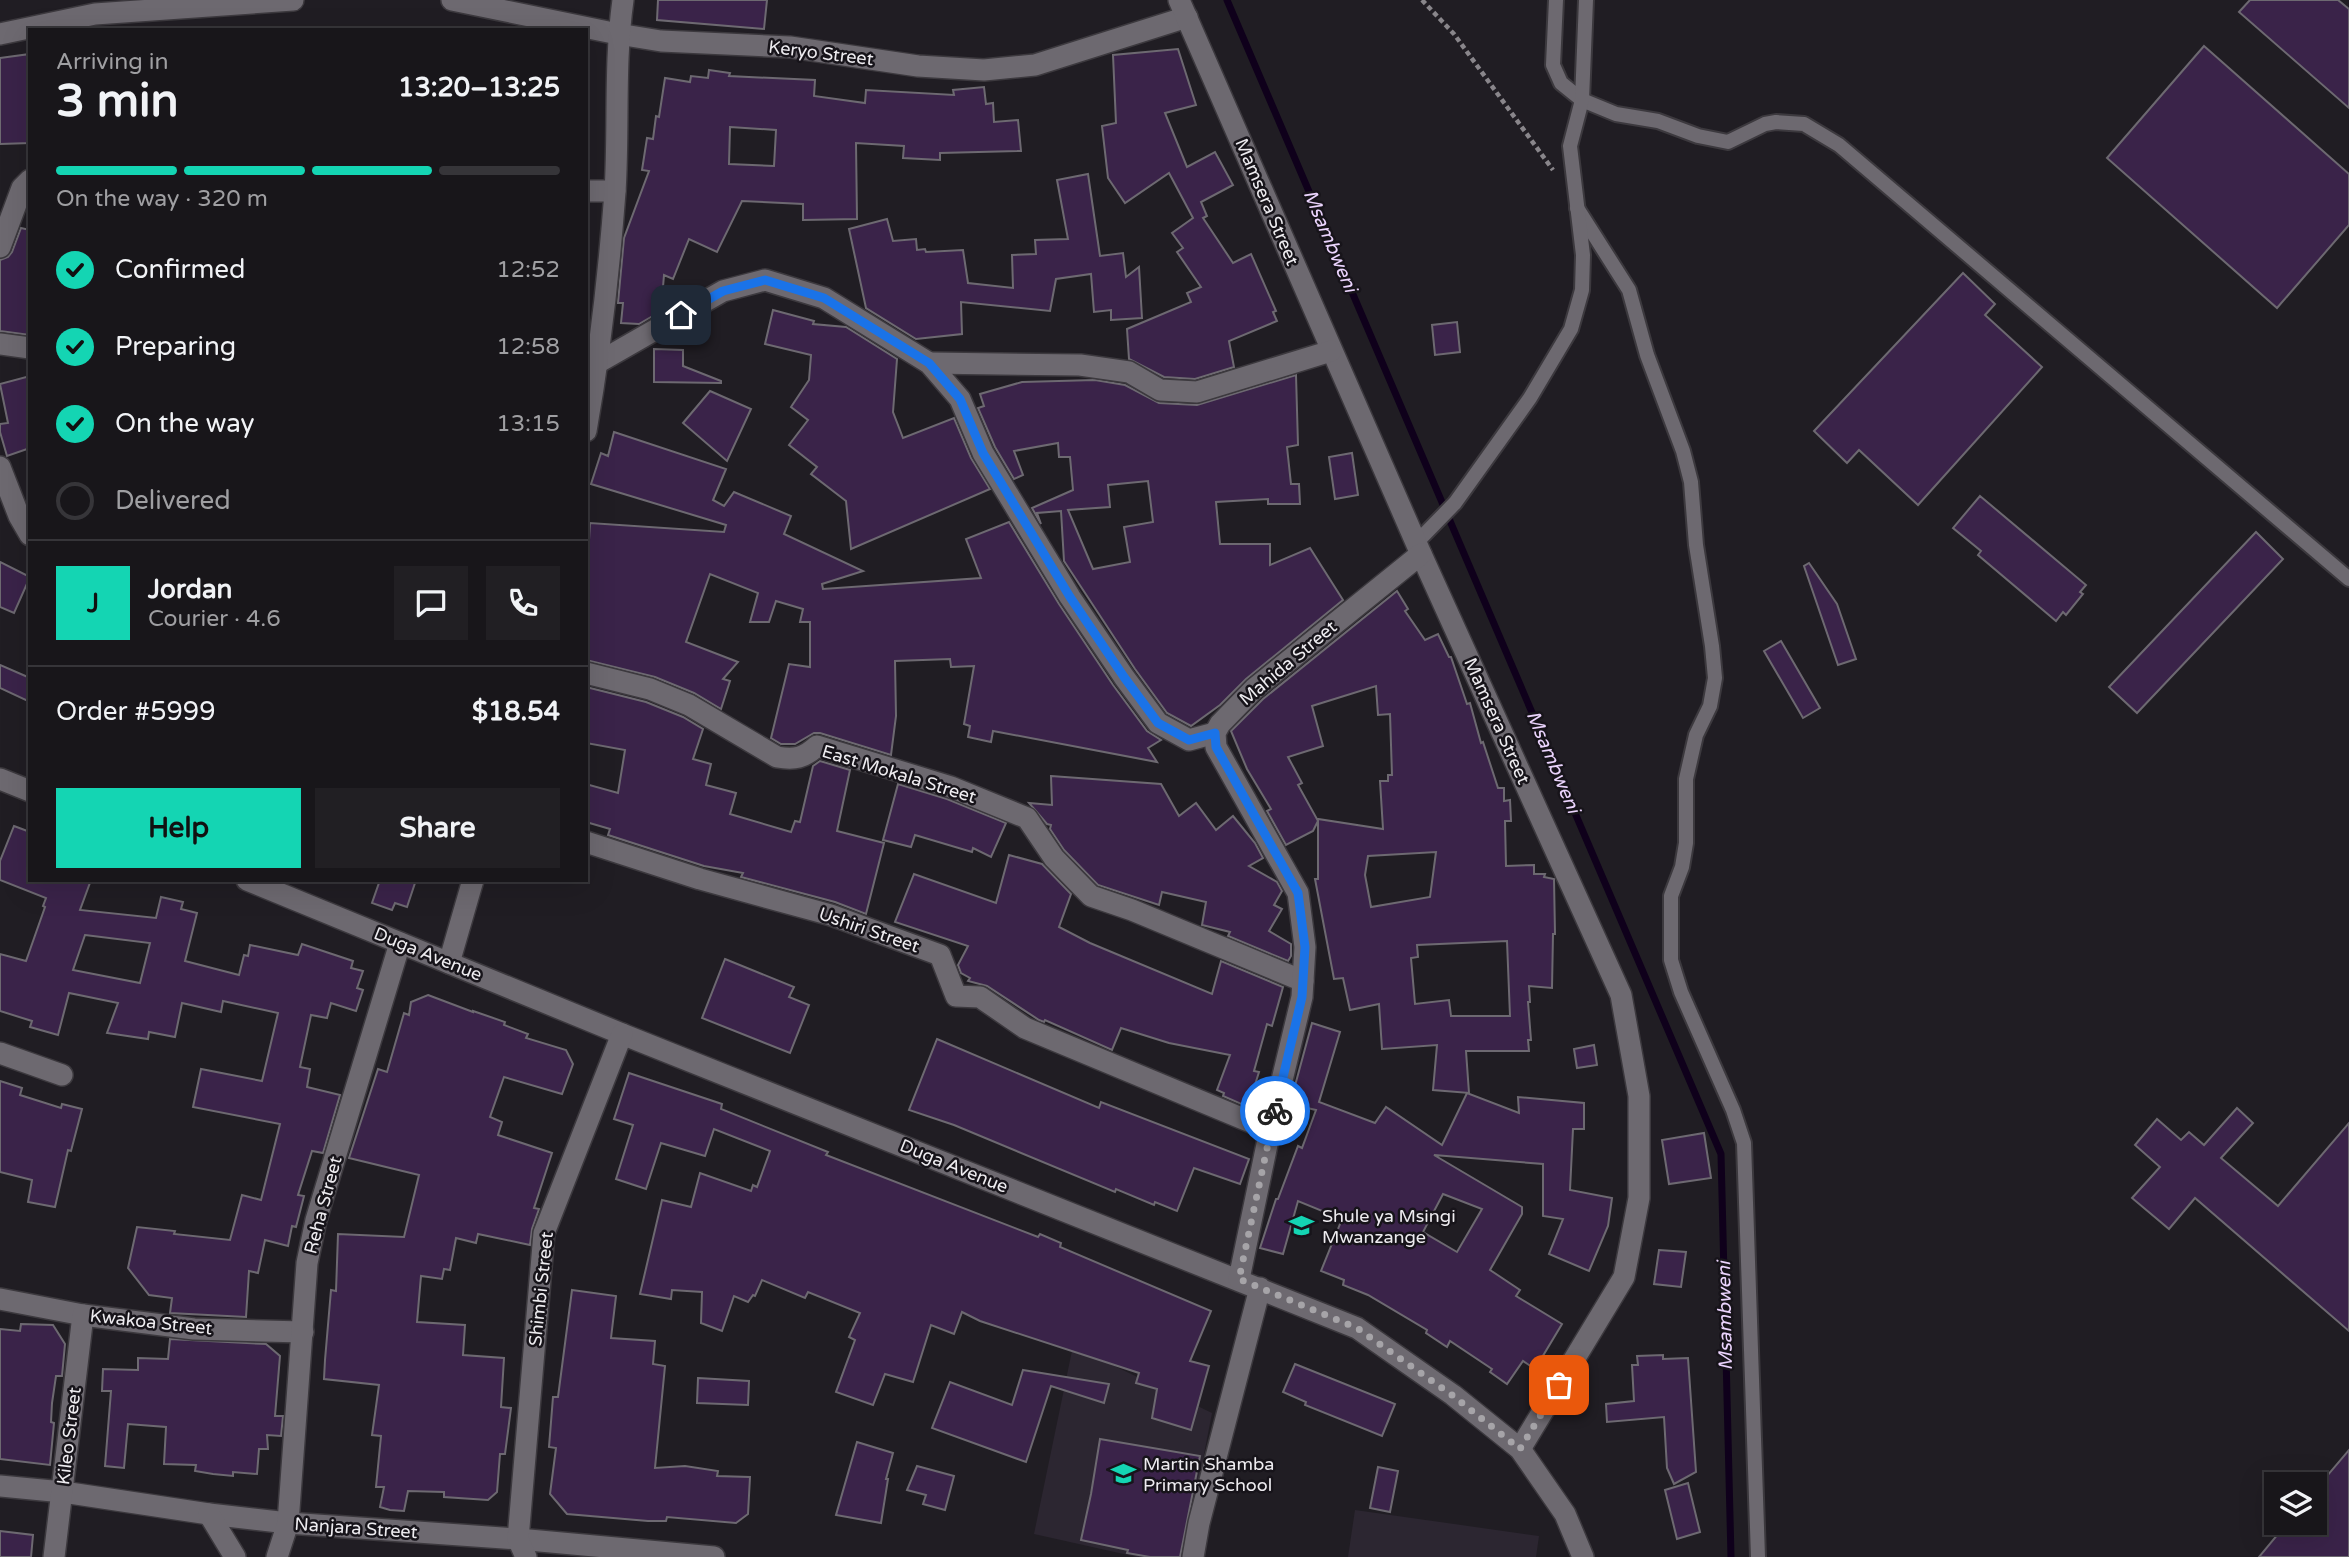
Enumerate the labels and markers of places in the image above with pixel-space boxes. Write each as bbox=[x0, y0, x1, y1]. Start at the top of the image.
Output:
pin bbox=[651, 285, 711, 345]
place label: Shule ya Msingi Mwanzange bbox=[1322, 1205, 1456, 1248]
school or university icon: Shule ya Msingi Mwanzange bbox=[1288, 1212, 1316, 1240]
pin bbox=[1529, 1355, 1589, 1415]
place label: Martin Shamba Primary School bbox=[1143, 1453, 1274, 1496]
school or university icon: Martin Shamba Primary School bbox=[1109, 1460, 1137, 1488]

